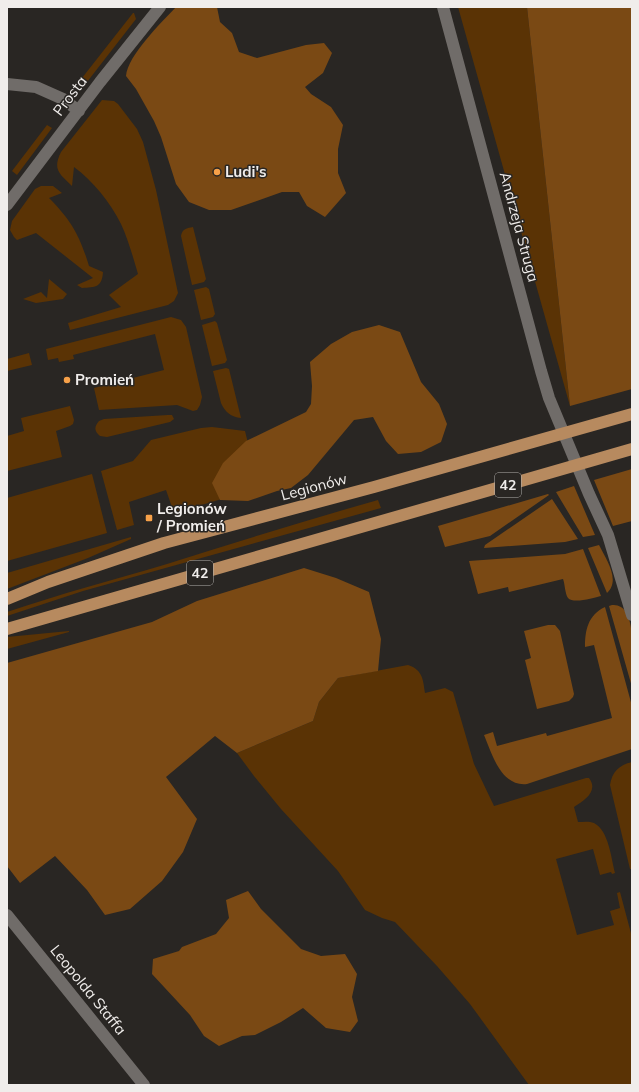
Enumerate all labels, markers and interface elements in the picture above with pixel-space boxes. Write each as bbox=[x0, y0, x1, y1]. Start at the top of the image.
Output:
street label: Prosta bbox=[48, 72, 91, 119]
place label: Ludi's bbox=[225, 162, 267, 181]
marker: Ludi's bbox=[212, 167, 222, 177]
street label: Andrzeja Struga bbox=[496, 170, 543, 284]
place label: Promień bbox=[75, 370, 134, 389]
marker: Promień bbox=[62, 375, 72, 385]
street label: Legionów bbox=[279, 469, 349, 504]
road number: 42 bbox=[495, 473, 521, 497]
place label: Legionów / Promień bbox=[156, 499, 227, 535]
marker: Legionów / Promień bbox=[144, 513, 154, 523]
road number: 42 bbox=[187, 561, 213, 585]
street label: Leopolda Staffa bbox=[46, 941, 130, 1039]

